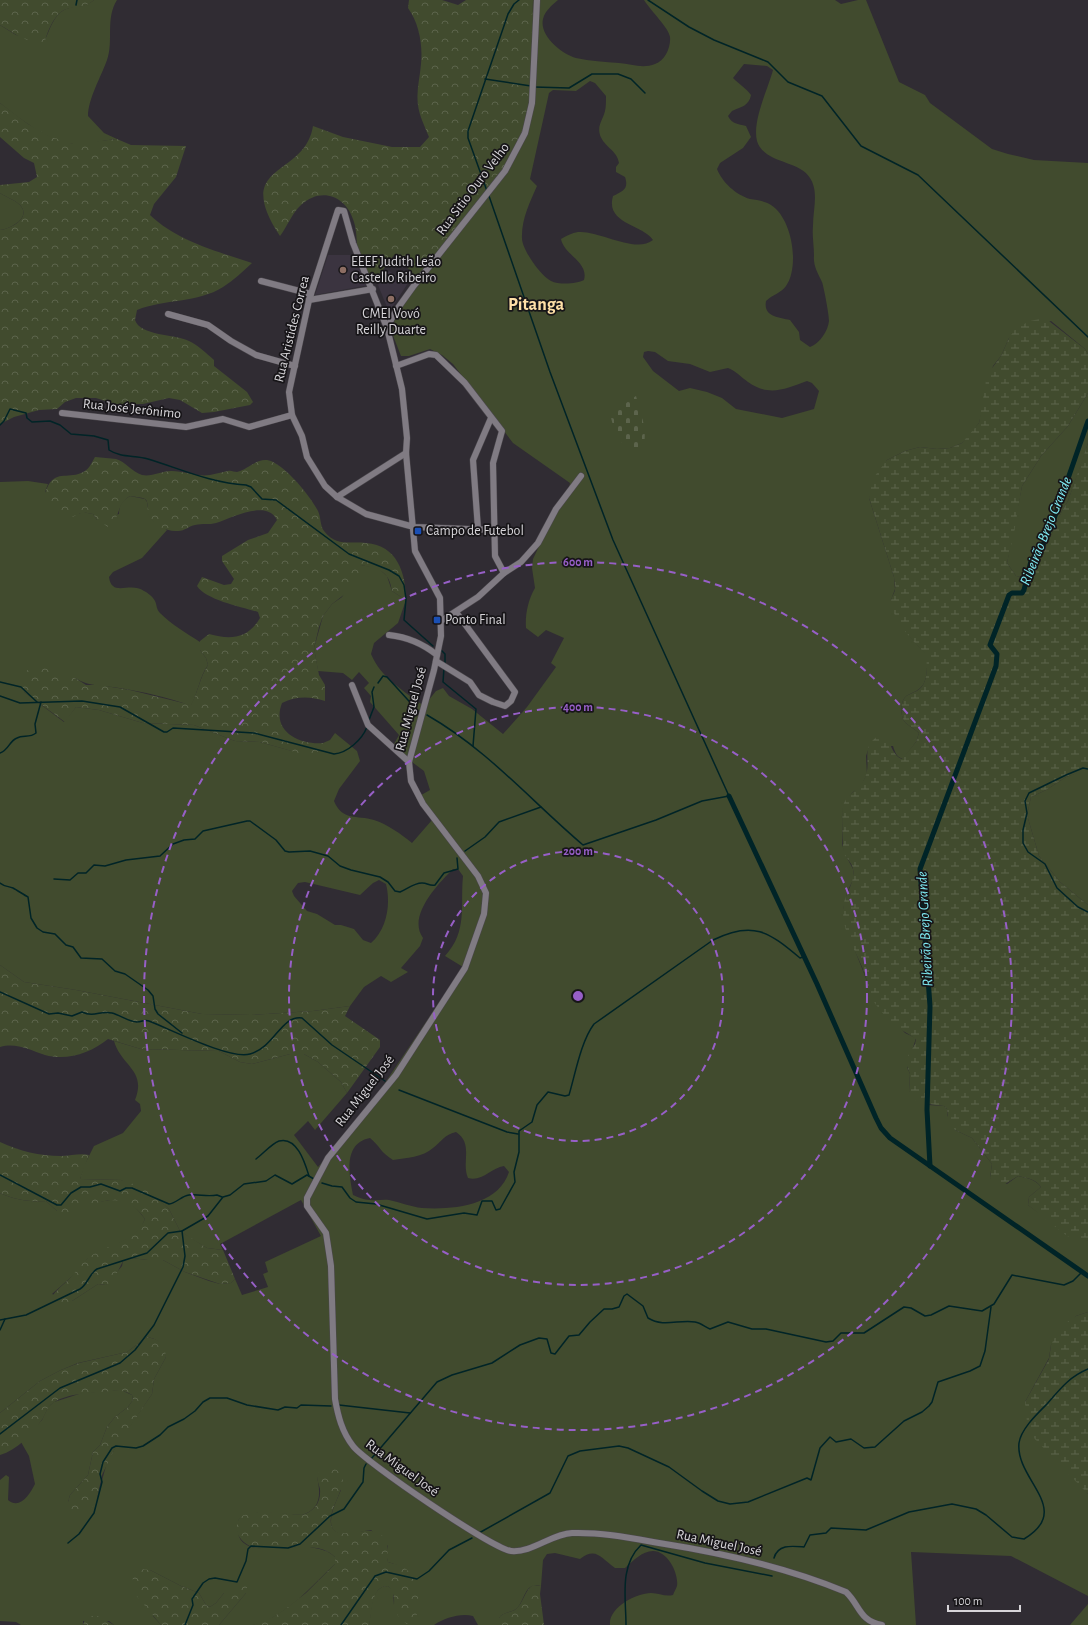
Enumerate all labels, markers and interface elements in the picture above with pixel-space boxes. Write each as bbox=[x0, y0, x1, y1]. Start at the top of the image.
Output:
street label: Rua Sitio Ouro Velho bbox=[434, 140, 512, 238]
place label: EEEF Judith Leão Castello Ribeiro bbox=[351, 255, 441, 285]
marker: EEEF Judith Leão Castello Ribeiro bbox=[338, 265, 348, 275]
street label: Rua Aristides Correa bbox=[272, 274, 312, 384]
marker: CMEI Vovó Reilly Duarte bbox=[386, 294, 396, 304]
district label: Pitanga bbox=[508, 296, 564, 314]
place label: CMEI Vovó Reilly Duarte bbox=[356, 307, 426, 337]
street label: Rua José Jerônimo bbox=[82, 397, 182, 421]
water label: Ribeirão Brejo Grande bbox=[1017, 474, 1075, 587]
place label: Campo de Futebol bbox=[426, 524, 524, 538]
marker: Campo de Futebol bbox=[413, 526, 423, 536]
text: 600 m bbox=[563, 556, 593, 568]
place label: Ponto Final bbox=[445, 613, 506, 627]
marker: Ponto Final bbox=[432, 615, 442, 625]
street label: Rua Miguel José bbox=[393, 665, 429, 753]
text: 400 m bbox=[563, 701, 593, 713]
text: 200 m bbox=[563, 845, 593, 857]
water label: Ribeirão Brejo Grande bbox=[914, 871, 936, 987]
centre of rings bbox=[571, 989, 585, 1003]
street label: Rua Miguel José bbox=[333, 1053, 397, 1129]
street label: Rua Miguel José bbox=[363, 1437, 441, 1499]
street label: Rua Miguel José bbox=[675, 1527, 763, 1559]
scale bar bbox=[948, 1587, 1020, 1613]
text: 100 m bbox=[954, 1595, 982, 1607]

